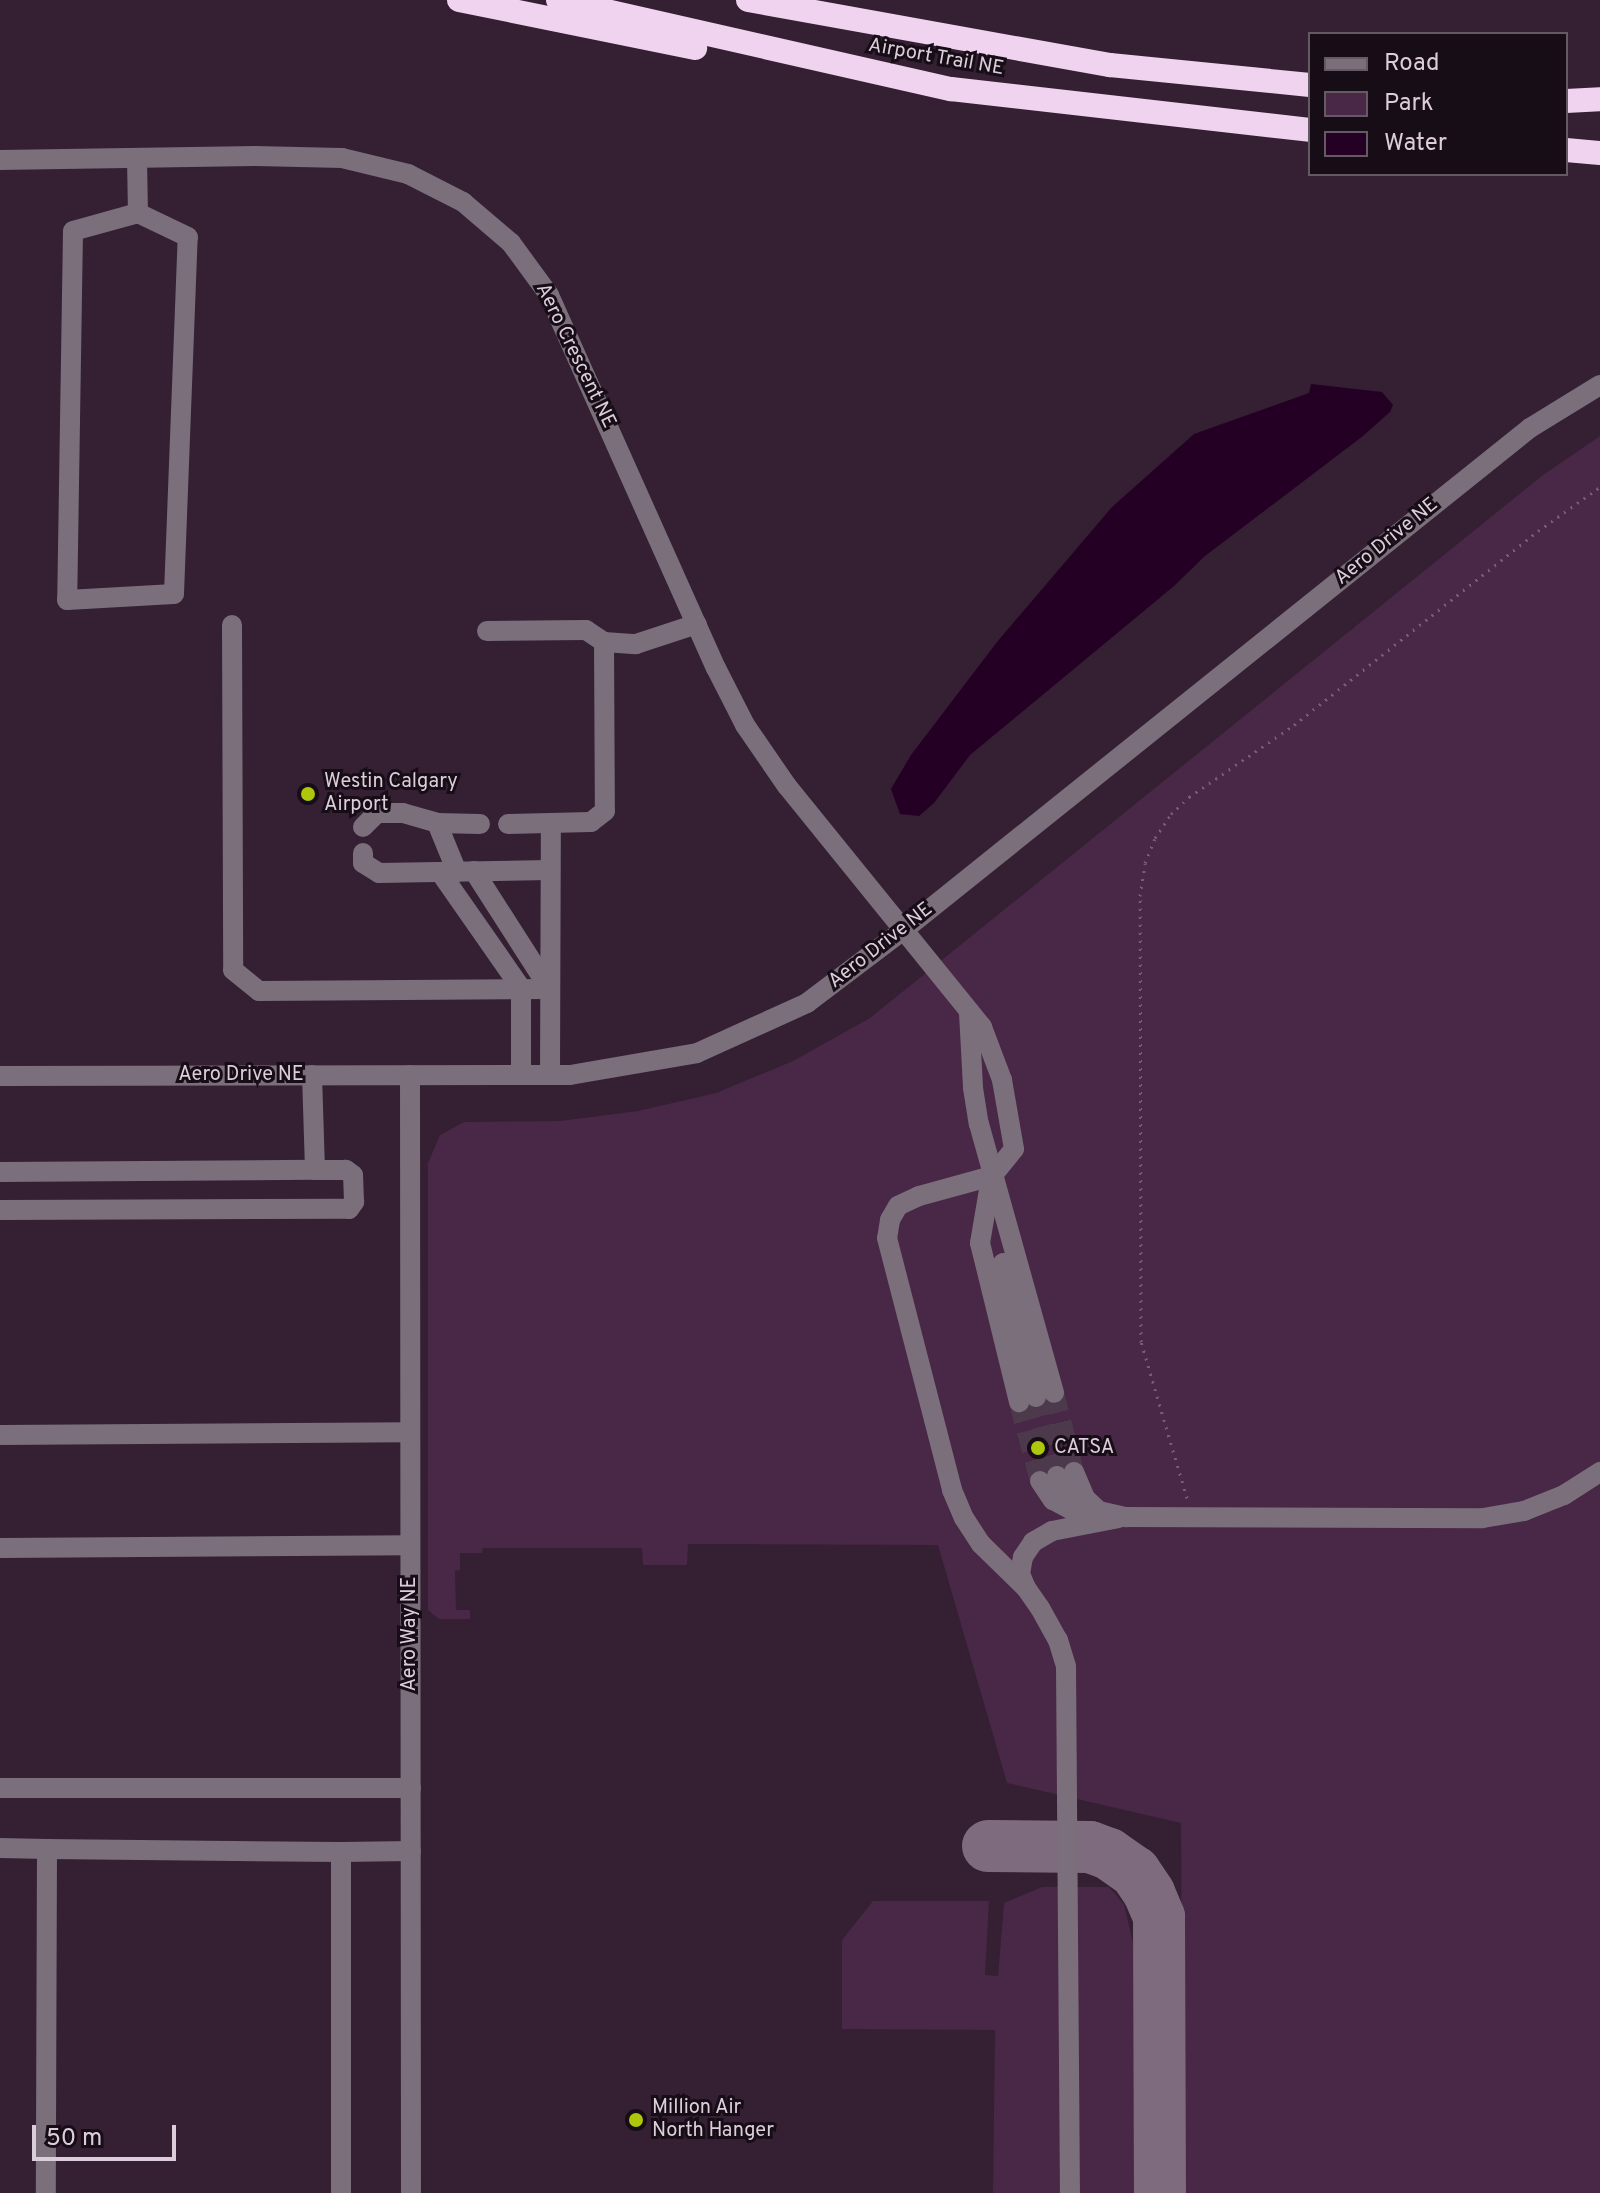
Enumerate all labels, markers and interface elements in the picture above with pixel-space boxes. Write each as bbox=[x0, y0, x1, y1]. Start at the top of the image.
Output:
legend bbox=[1308, 32, 1568, 176]
street label: Airport Trail NE bbox=[866, 34, 1006, 82]
text: Road bbox=[1384, 49, 1440, 79]
text: Park bbox=[1384, 89, 1434, 119]
text: Water bbox=[1384, 129, 1447, 159]
street label: Aero Crescent NE bbox=[530, 280, 620, 432]
street label: Aero Drive NE bbox=[1331, 493, 1443, 591]
place label: Westin Calgary Airport bbox=[324, 770, 458, 817]
marker: Westin Calgary Airport bbox=[299, 785, 317, 803]
street label: Aero Drive NE bbox=[824, 898, 938, 994]
street label: Aero Drive NE bbox=[178, 1063, 304, 1087]
place label: CATSA bbox=[1054, 1436, 1114, 1460]
marker: CATSA bbox=[1029, 1439, 1047, 1457]
street label: Aero Way NE bbox=[398, 1576, 422, 1692]
place label: Million Air North Hanger bbox=[652, 2096, 774, 2143]
scale bar bbox=[36, 2109, 180, 2159]
marker: Million Air North Hanger bbox=[627, 2111, 645, 2129]
text: 50 m bbox=[46, 2124, 102, 2154]

